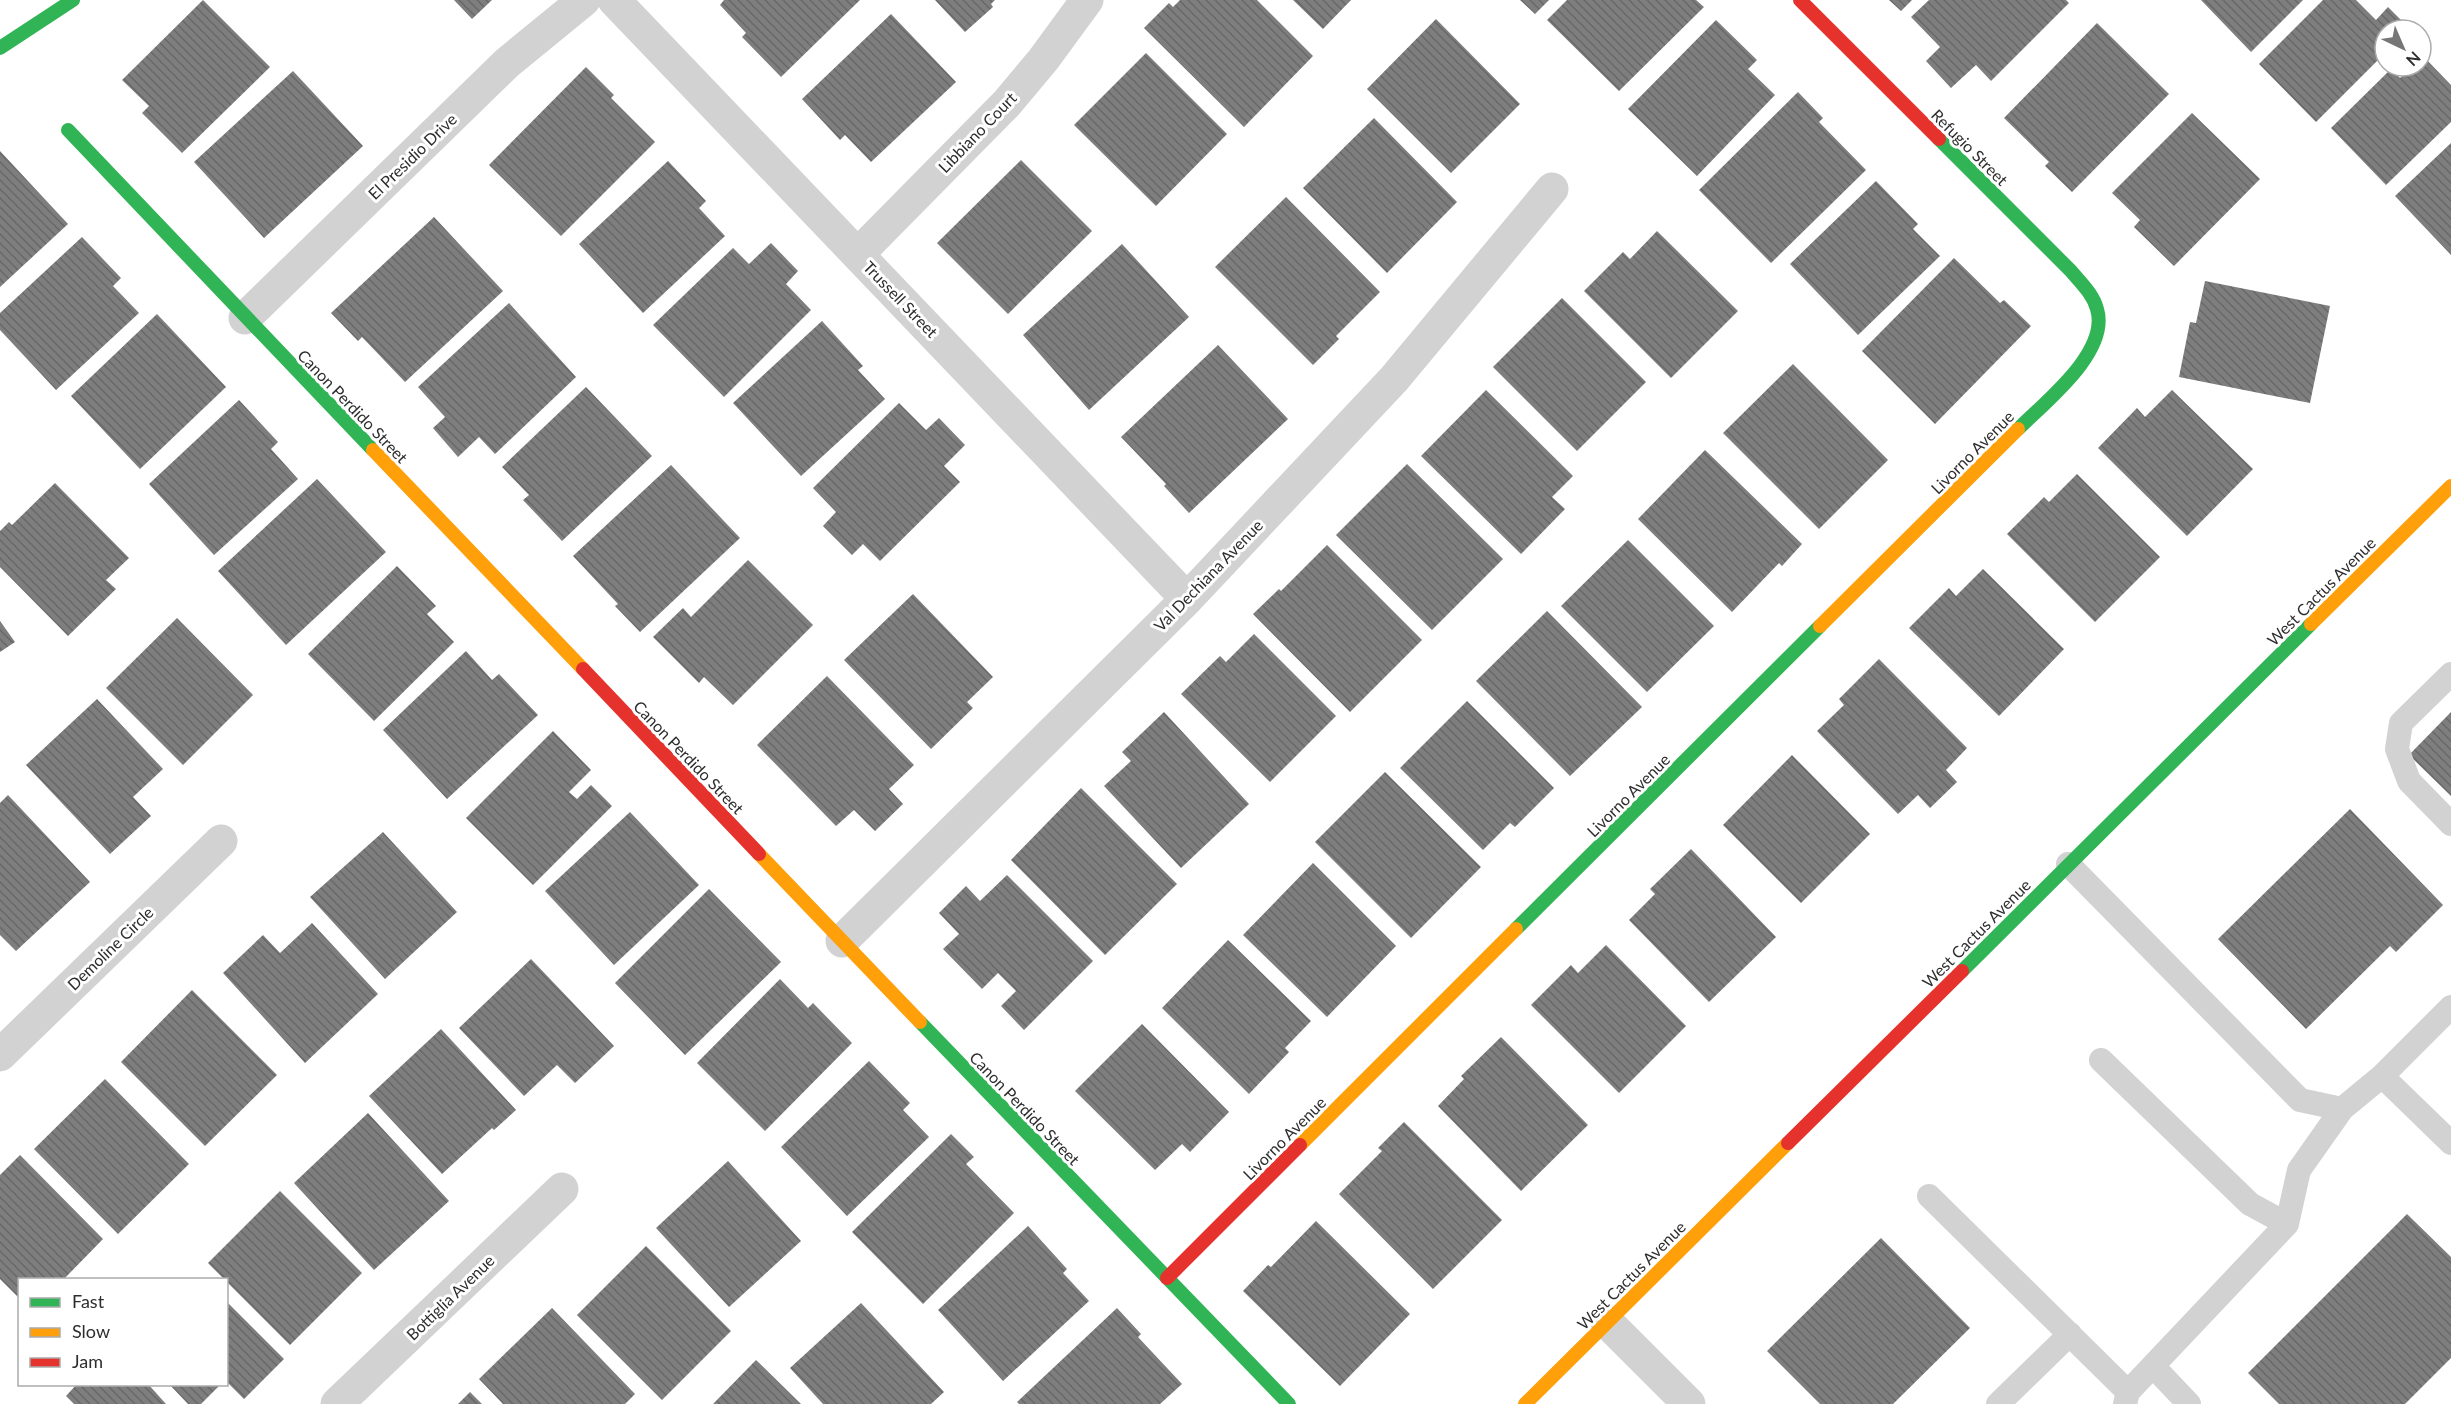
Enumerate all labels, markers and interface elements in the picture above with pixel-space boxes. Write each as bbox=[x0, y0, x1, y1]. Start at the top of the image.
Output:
north arrow bbox=[2373, 18, 2433, 78]
text: N bbox=[2403, 48, 2425, 70]
street label: Libbiano Court bbox=[934, 88, 1020, 176]
street label: Refugio Street bbox=[1928, 105, 2012, 189]
street label: El Presidio Drive bbox=[364, 109, 460, 203]
street label: Trussell Street bbox=[860, 257, 942, 341]
street label: Canon Perdido Street bbox=[294, 345, 412, 467]
street label: Livorno Avenue bbox=[1927, 407, 2017, 497]
street label: Val Dechiana Avenue bbox=[1150, 515, 1266, 635]
street label: West Cactus Avenue bbox=[2263, 533, 2379, 649]
street label: Canon Perdido Street bbox=[630, 696, 748, 818]
street label: Livorno Avenue bbox=[1583, 750, 1673, 840]
street label: West Cactus Avenue bbox=[1918, 875, 2034, 991]
street label: Demoline Circle bbox=[63, 902, 157, 994]
street label: Canon Perdido Street bbox=[966, 1047, 1084, 1169]
street label: Livorno Avenue bbox=[1239, 1093, 1329, 1183]
street label: West Cactus Avenue bbox=[1573, 1217, 1689, 1333]
street label: Bottiglia Avenue bbox=[402, 1250, 498, 1344]
legend bbox=[18, 1278, 228, 1386]
text: Fast bbox=[72, 1290, 105, 1312]
text: Slow bbox=[72, 1320, 110, 1342]
text: Jam bbox=[72, 1350, 103, 1372]

